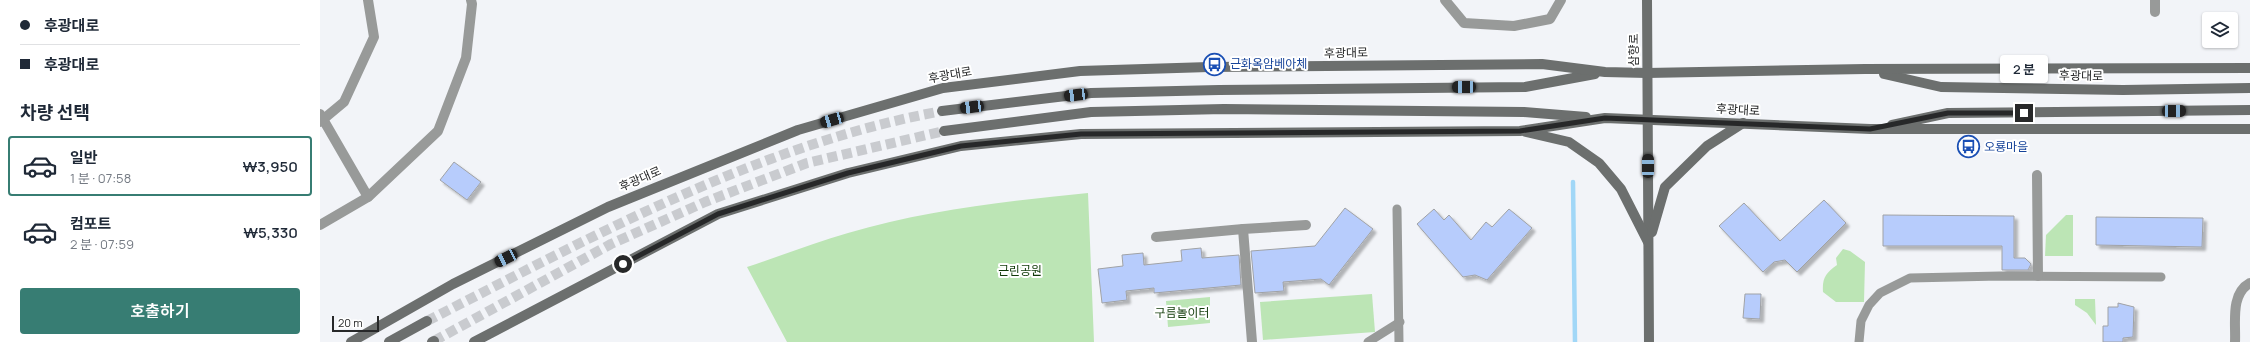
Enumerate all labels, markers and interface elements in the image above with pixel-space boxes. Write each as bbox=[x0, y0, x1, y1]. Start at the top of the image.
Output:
map controls bbox=[2202, 12, 2238, 48]
button: layers bbox=[2202, 12, 2238, 48]
text: 후광대로 bbox=[44, 15, 99, 36]
street label: 삼향로 bbox=[1625, 33, 1642, 67]
street label: 후광대로 bbox=[1324, 44, 1368, 61]
bus stop icon: 근화옥암베아체 bbox=[1202, 51, 1228, 77]
text: 후광대로 bbox=[44, 54, 99, 75]
place label: 근화옥암베아체 bbox=[1230, 55, 1307, 72]
callout: 2 분 bbox=[2000, 55, 2048, 83]
text: 2 분 bbox=[2013, 60, 2035, 78]
street label: 후광대로 bbox=[927, 62, 973, 87]
street label: 후광대로 bbox=[2059, 67, 2103, 84]
car bbox=[1452, 81, 1476, 93]
car bbox=[1063, 88, 1089, 102]
text: 차량 선택 bbox=[20, 100, 90, 124]
car bbox=[959, 100, 985, 114]
street label: 후광대로 bbox=[1716, 100, 1761, 119]
route end bbox=[2015, 104, 2033, 122]
car bbox=[2162, 105, 2186, 117]
car bbox=[819, 111, 845, 129]
bus stop icon: 오룡마을 bbox=[1956, 134, 1982, 160]
place label: 오룡마을 bbox=[1984, 138, 2028, 155]
text: 일반 bbox=[70, 147, 98, 168]
icon: car bbox=[22, 148, 58, 184]
car bbox=[1642, 154, 1654, 178]
text: ₩3,950 bbox=[242, 156, 298, 177]
street label: 후광대로 bbox=[616, 162, 663, 195]
text: 1 분 · 07:58 bbox=[70, 169, 131, 187]
text: 컴포트 bbox=[70, 213, 111, 234]
icon: car bbox=[22, 214, 58, 250]
text: ₩5,330 bbox=[243, 222, 298, 243]
text: 2 분 · 07:59 bbox=[70, 235, 134, 253]
car bbox=[493, 247, 519, 269]
route start bbox=[614, 255, 632, 273]
park label: 근린공원 bbox=[998, 262, 1042, 279]
button: 호출하기 bbox=[20, 288, 300, 334]
park label: 구름놀이터 bbox=[1154, 304, 1210, 321]
scale bar bbox=[332, 314, 379, 333]
text: 20 m bbox=[338, 315, 363, 330]

